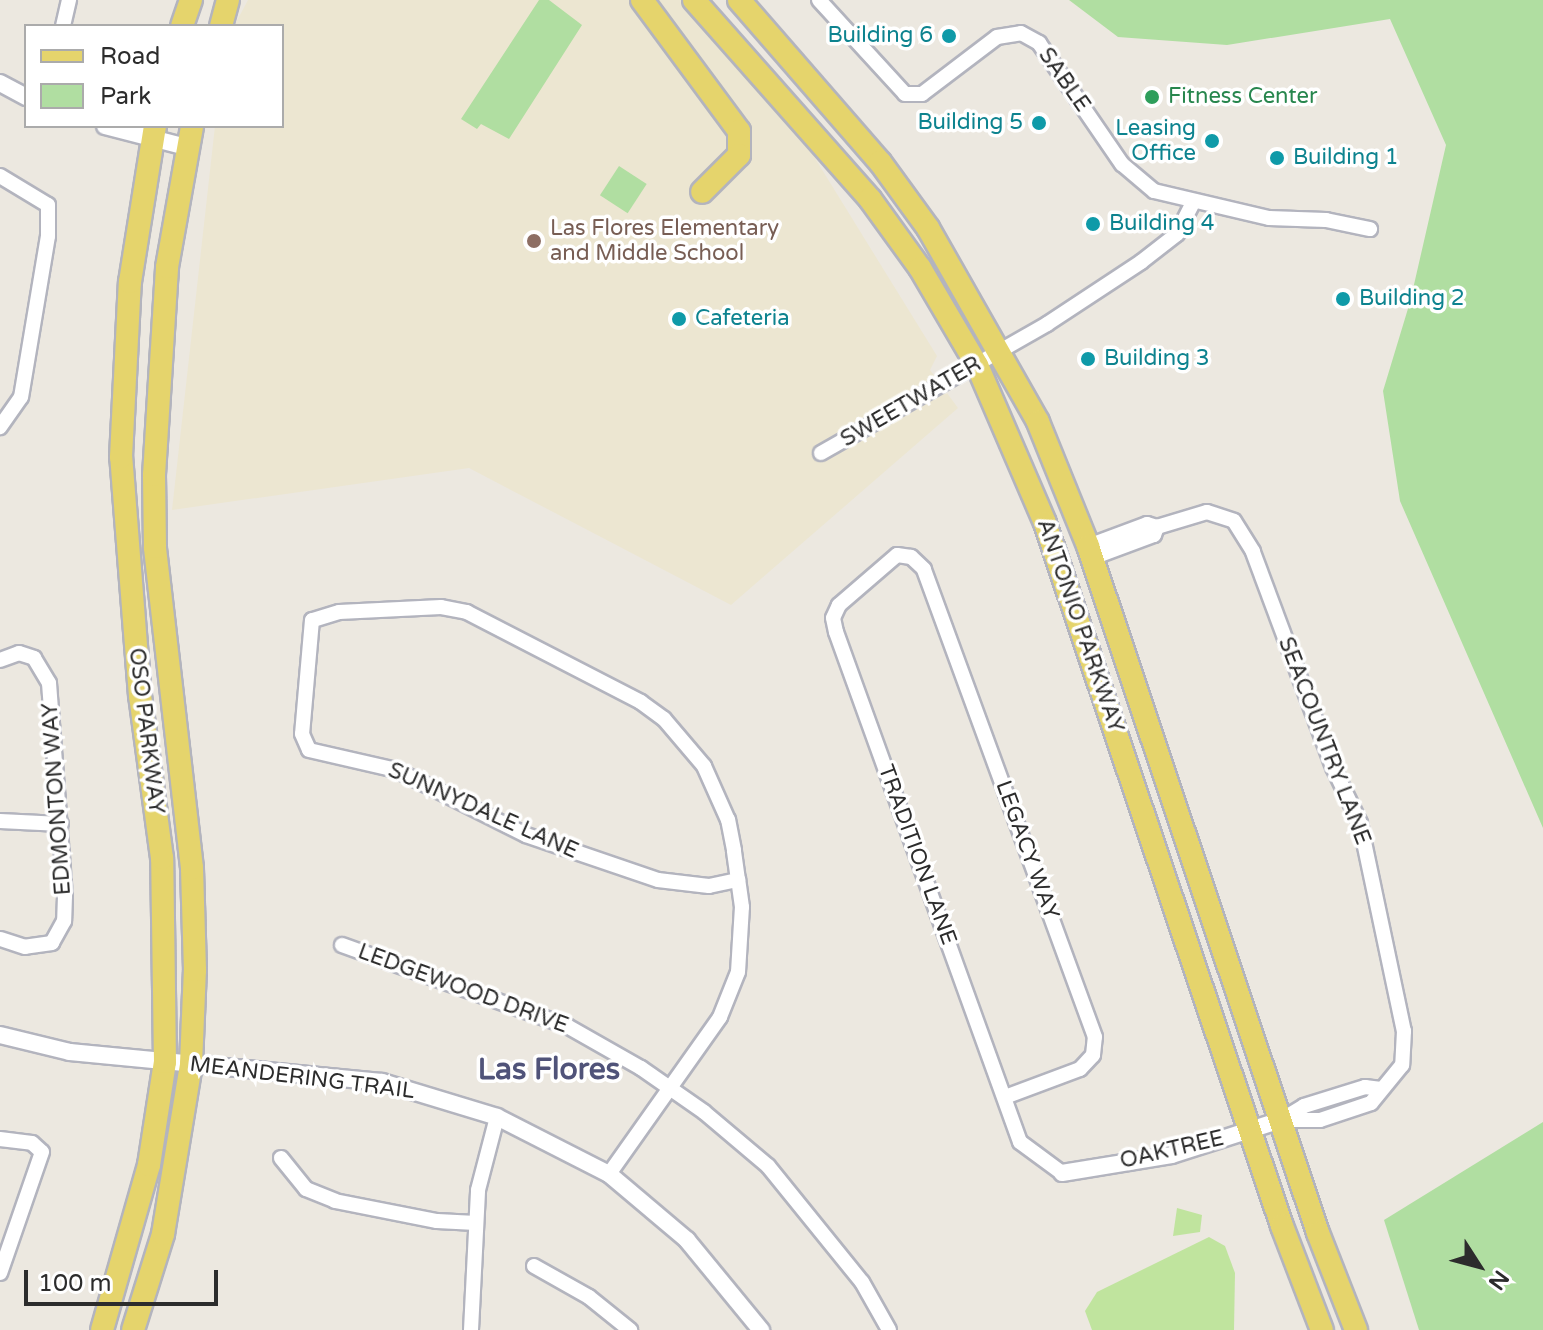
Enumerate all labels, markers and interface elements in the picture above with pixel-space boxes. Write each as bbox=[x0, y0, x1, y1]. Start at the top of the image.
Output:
place label: Building 6 bbox=[827, 23, 933, 49]
legend bbox=[24, 24, 284, 128]
marker: Building 6 bbox=[940, 27, 958, 45]
text: Road bbox=[100, 42, 160, 71]
street label: SABLE bbox=[1033, 43, 1095, 117]
text: Park bbox=[100, 82, 151, 111]
place label: Fitness Center bbox=[1168, 84, 1317, 110]
marker: Fitness Center bbox=[1143, 88, 1161, 106]
place label: Building 5 bbox=[917, 110, 1023, 136]
marker: Building 5 bbox=[1030, 114, 1048, 132]
place label: Leasing Office bbox=[1115, 115, 1196, 166]
marker: Leasing Office bbox=[1203, 132, 1221, 150]
place label: Building 1 bbox=[1293, 145, 1399, 171]
marker: Building 1 bbox=[1268, 149, 1286, 167]
place label: Building 4 bbox=[1109, 211, 1215, 237]
place label: Las Flores Elementary and Middle School bbox=[550, 215, 779, 266]
marker: Building 4 bbox=[1084, 215, 1102, 233]
marker: Las Flores Elementary and Middle School bbox=[525, 232, 543, 250]
place label: Building 2 bbox=[1359, 286, 1465, 312]
marker: Building 2 bbox=[1334, 290, 1352, 308]
place label: Cafeteria bbox=[695, 306, 790, 332]
marker: Cafeteria bbox=[670, 310, 688, 328]
place label: Building 3 bbox=[1104, 346, 1210, 372]
marker: Building 3 bbox=[1079, 350, 1097, 368]
street label: SWEETWATER bbox=[836, 351, 986, 453]
street label: ANTONIO PARKWAY bbox=[1031, 516, 1129, 736]
street label: SEACOUNTRY LANE bbox=[1272, 634, 1376, 848]
street label: OSO PARKWAY bbox=[123, 647, 169, 815]
street label: EDMONTON WAY bbox=[37, 702, 77, 896]
street label: SUNNYDALE LANE bbox=[384, 757, 582, 865]
street label: TRADITION LANE bbox=[872, 761, 962, 949]
street label: LEGACY WAY bbox=[990, 777, 1064, 923]
street label: LEDGEWOOD DRIVE bbox=[354, 939, 572, 1039]
street label: MEANDERING TRAIL bbox=[188, 1051, 416, 1105]
district label: Las Flores bbox=[478, 1052, 620, 1088]
street label: OAKTREE bbox=[1117, 1125, 1227, 1175]
north arrow bbox=[1439, 1226, 1519, 1306]
scale bar bbox=[28, 1254, 222, 1304]
text: N bbox=[1483, 1265, 1514, 1295]
text: 100 m bbox=[38, 1269, 112, 1298]

